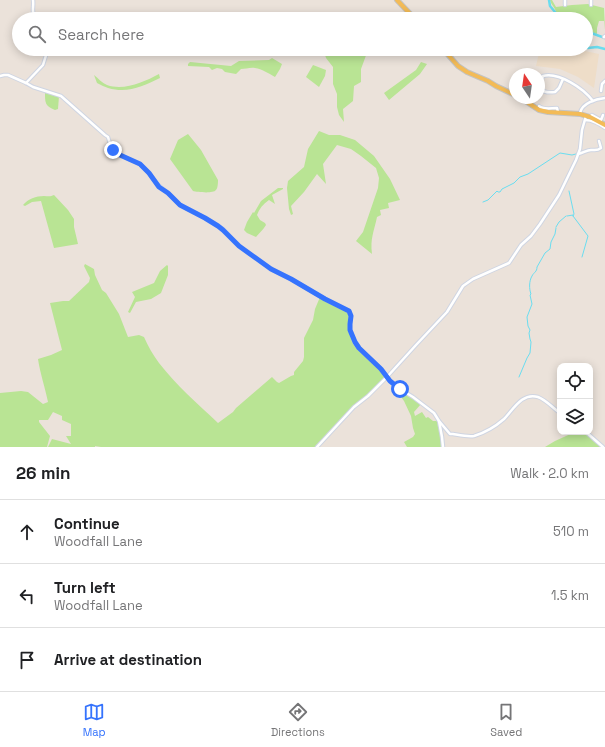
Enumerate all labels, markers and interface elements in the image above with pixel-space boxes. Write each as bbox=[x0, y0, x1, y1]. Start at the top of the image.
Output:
search box bbox=[12, 12, 593, 56]
icon: search bbox=[26, 23, 48, 45]
text: Search here bbox=[58, 25, 144, 44]
north arrow bbox=[509, 68, 545, 104]
route end bbox=[104, 141, 122, 159]
map controls bbox=[557, 363, 593, 435]
button: locate bbox=[557, 363, 593, 399]
route start bbox=[391, 380, 409, 398]
button: layers bbox=[557, 399, 593, 435]
text: 26 min bbox=[16, 462, 70, 484]
text: Walk · 2.0 km bbox=[510, 465, 589, 482]
text: Continue bbox=[54, 514, 120, 533]
icon: ahead bbox=[16, 521, 38, 543]
text: 510 m bbox=[553, 523, 589, 540]
text: Woodfall Lane bbox=[54, 533, 143, 550]
text: Turn left bbox=[54, 578, 116, 597]
icon: left bbox=[16, 585, 38, 607]
text: 1.5 km bbox=[551, 587, 589, 604]
text: Woodfall Lane bbox=[54, 597, 143, 614]
icon: arrive bbox=[16, 649, 38, 671]
text: Arrive at destination bbox=[54, 650, 202, 669]
tab: Map bbox=[83, 701, 106, 739]
tab: Directions bbox=[271, 701, 325, 739]
tab: Saved bbox=[490, 701, 522, 739]

